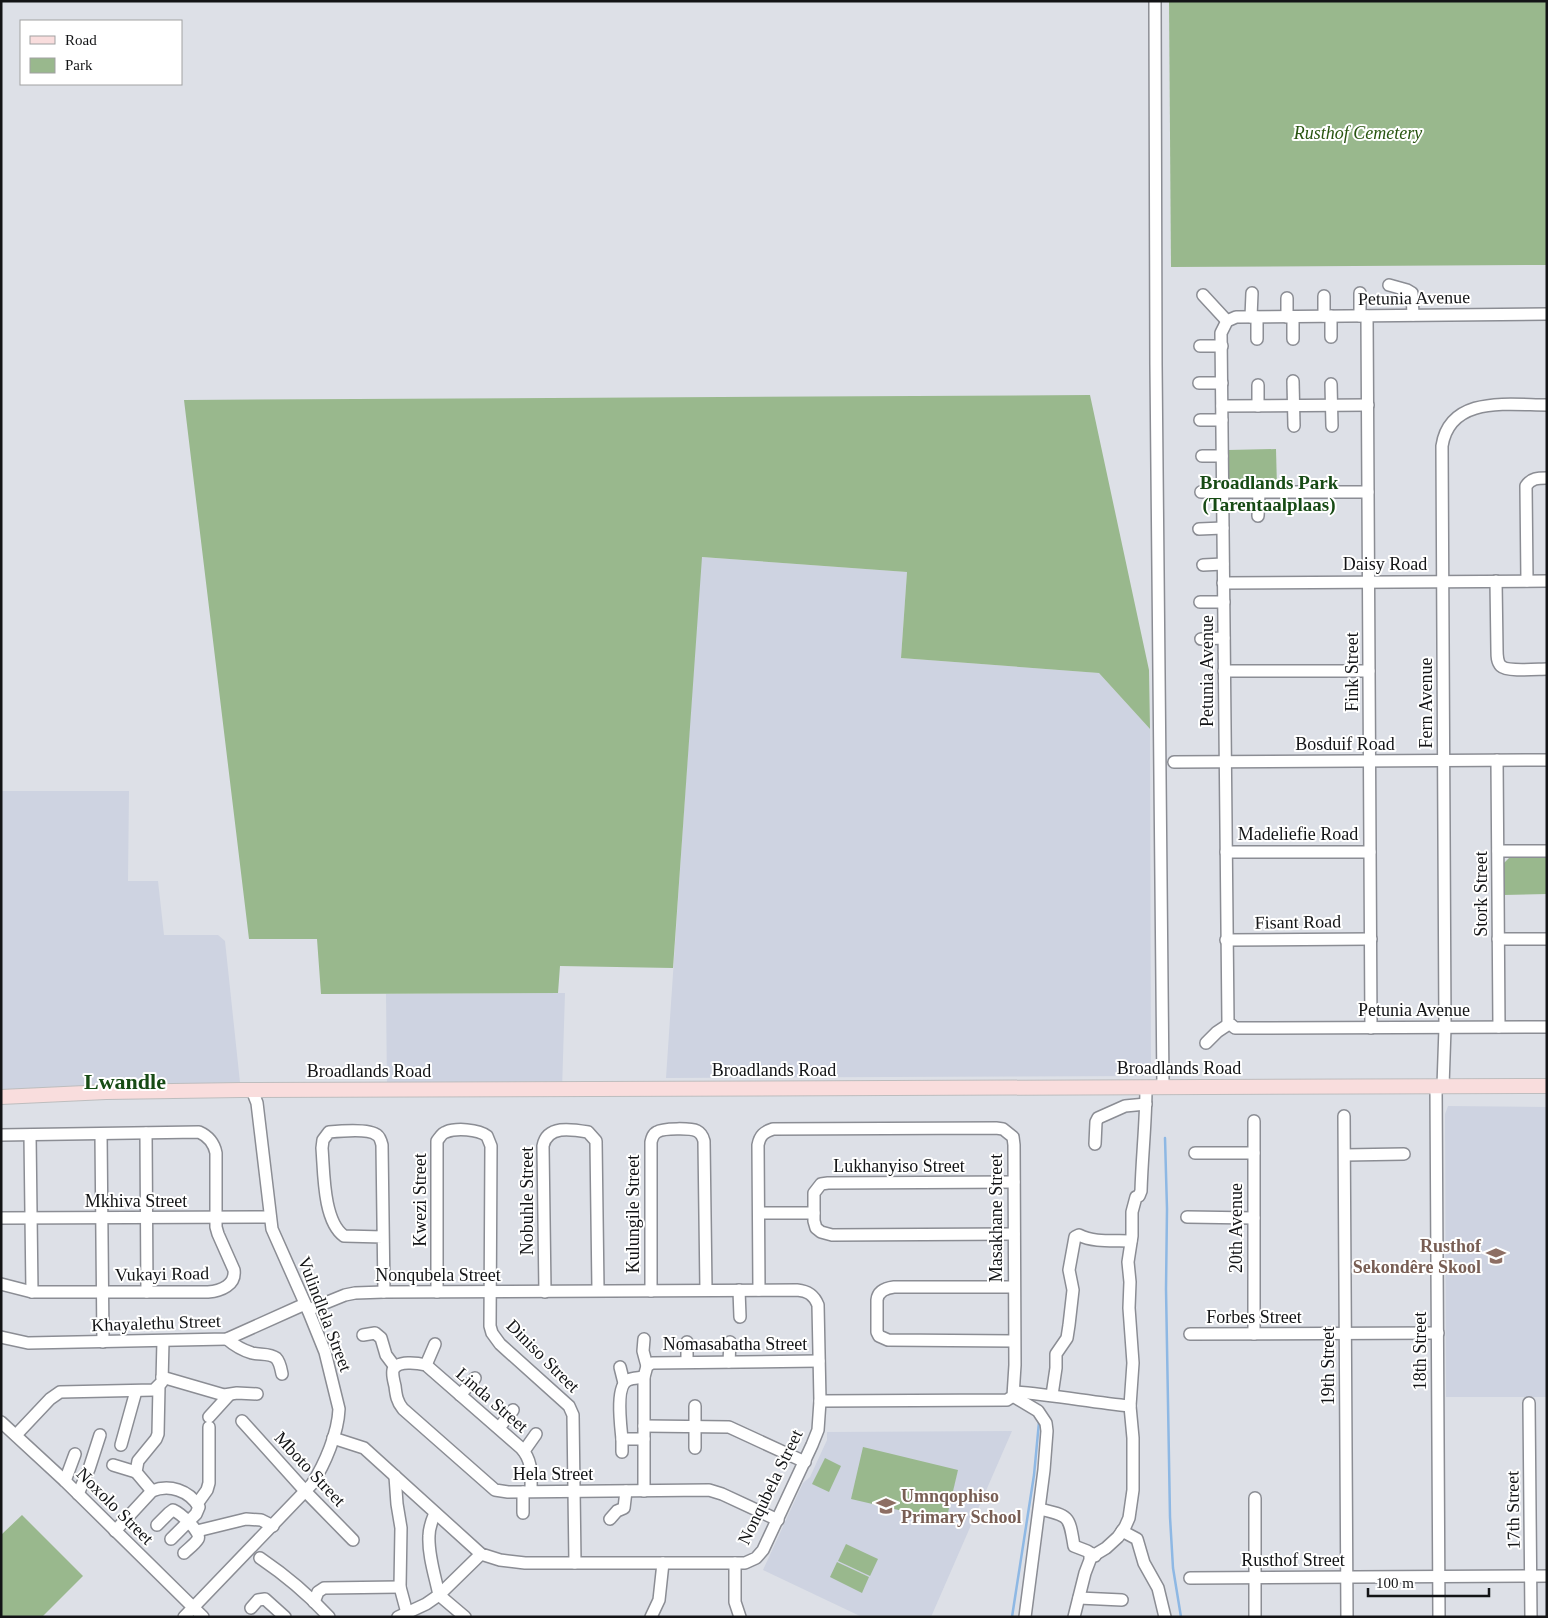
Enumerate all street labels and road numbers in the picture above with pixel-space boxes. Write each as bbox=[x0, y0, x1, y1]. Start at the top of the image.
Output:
street label: Petunia Avenue bbox=[1358, 287, 1470, 309]
street label: Daisy Road bbox=[1343, 554, 1427, 574]
street label: Petunia Avenue bbox=[1197, 615, 1217, 727]
street label: Fink Street bbox=[1342, 632, 1362, 712]
street label: Fern Avenue bbox=[1416, 657, 1436, 749]
street label: Bosduif Road bbox=[1295, 734, 1395, 754]
street label: Madeliefie Road bbox=[1238, 824, 1358, 844]
street label: Stork Street bbox=[1471, 851, 1491, 937]
street label: Fisant Road bbox=[1255, 911, 1341, 933]
street label: Petunia Avenue bbox=[1358, 1000, 1470, 1020]
street label: Broadlands Road bbox=[1117, 1058, 1241, 1078]
street label: Broadlands Road bbox=[712, 1060, 836, 1080]
street label: Broadlands Road bbox=[307, 1061, 431, 1081]
street label: Nobuhle Street bbox=[517, 1147, 537, 1255]
street label: Kwezi Street bbox=[410, 1153, 430, 1247]
street label: Masakhane Street bbox=[986, 1154, 1006, 1282]
street label: Kulungile Street bbox=[623, 1155, 643, 1273]
street label: Lukhanyiso Street bbox=[833, 1156, 965, 1176]
street label: 20th Avenue bbox=[1226, 1183, 1246, 1273]
street label: Mkhiva Street bbox=[85, 1191, 187, 1211]
street label: Vulindlela Street bbox=[294, 1254, 356, 1374]
street label: Vukayi Road bbox=[115, 1263, 209, 1285]
street label: Nonqubela Street bbox=[375, 1265, 501, 1285]
street label: Forbes Street bbox=[1206, 1307, 1302, 1327]
street label: Khayalethu Street bbox=[91, 1311, 221, 1335]
street label: 18th Street bbox=[1410, 1312, 1430, 1390]
street label: Diniso Street bbox=[503, 1316, 583, 1396]
street label: 19th Street bbox=[1318, 1327, 1338, 1405]
street label: Nomasabatha Street bbox=[663, 1334, 807, 1354]
street label: Linda Street bbox=[452, 1363, 532, 1437]
street label: Nonqubela Street bbox=[734, 1426, 806, 1548]
street label: Mboto Street bbox=[270, 1428, 350, 1510]
street label: Noxolo Street bbox=[72, 1463, 158, 1549]
street label: Hela Street bbox=[513, 1464, 593, 1484]
street label: 17th Street bbox=[1502, 1471, 1524, 1549]
street label: Rusthof Street bbox=[1241, 1550, 1345, 1570]

